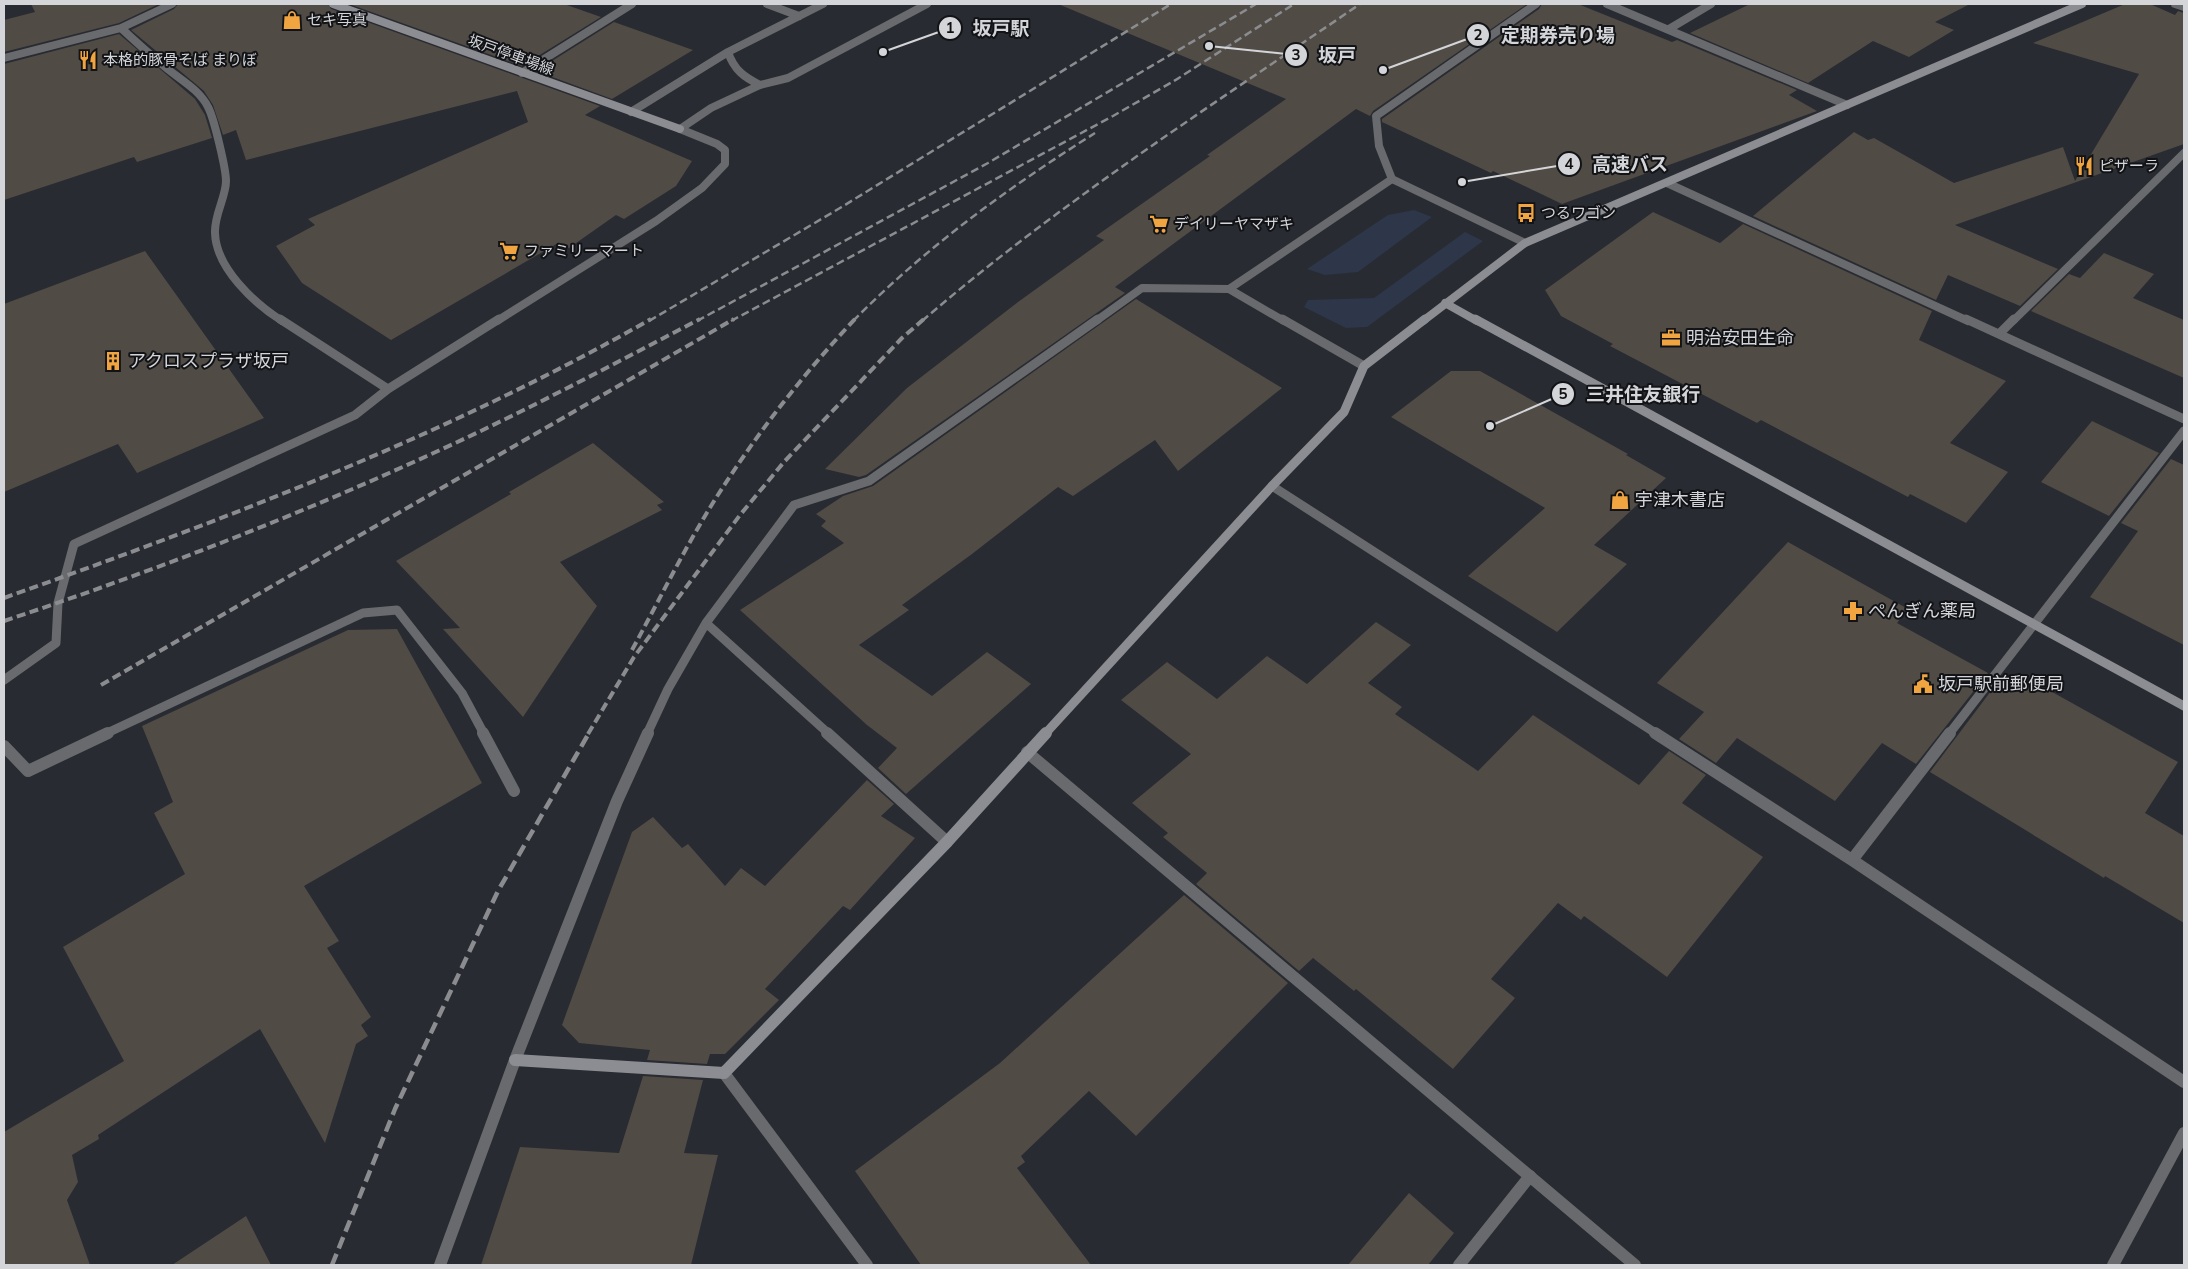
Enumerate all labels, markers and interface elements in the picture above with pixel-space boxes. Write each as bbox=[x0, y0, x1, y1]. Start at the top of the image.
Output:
shop icon: セキ写真 bbox=[281, 9, 303, 31]
place label: セキ写真 bbox=[307, 10, 367, 29]
callout: 坂戸駅 bbox=[937, 11, 1039, 45]
text: 坂戸駅 bbox=[972, 16, 1030, 40]
text: 1 bbox=[945, 18, 955, 37]
callout: 定期券売り場 bbox=[1466, 18, 1625, 52]
text: 定期券売り場 bbox=[1501, 23, 1615, 47]
text: 2 bbox=[1473, 25, 1483, 44]
street label: 坂戸停車場線 bbox=[466, 30, 557, 79]
callout: 坂戸 bbox=[1283, 38, 1366, 72]
text: 坂戸 bbox=[1318, 43, 1356, 67]
text: 3 bbox=[1291, 45, 1301, 64]
restaurant icon: 本格的豚骨そば まりぼ bbox=[77, 49, 99, 71]
place label: 本格的豚骨そば まりぼ bbox=[103, 50, 257, 69]
callout: 高速バス bbox=[1557, 147, 1678, 181]
text: 高速バス bbox=[1592, 152, 1668, 176]
text: 4 bbox=[1564, 154, 1574, 173]
restaurant icon: ピザーラ bbox=[2073, 155, 2095, 177]
place label: ピザーラ bbox=[2099, 156, 2159, 175]
bus stop icon: つるワゴン bbox=[1515, 202, 1537, 224]
place label: つるワゴン bbox=[1541, 203, 1616, 222]
supermarket icon: デイリーヤマザキ bbox=[1148, 213, 1170, 235]
place label: デイリーヤマザキ bbox=[1174, 214, 1294, 233]
supermarket icon: ファミリーマート bbox=[498, 240, 520, 262]
place label: ファミリーマート bbox=[524, 241, 644, 260]
place label: 明治安田生命 bbox=[1686, 326, 1794, 349]
office icon: 明治安田生命 bbox=[1660, 327, 1682, 349]
place label: アクロスプラザ坂戸 bbox=[128, 349, 289, 372]
building icon: アクロスプラザ坂戸 bbox=[102, 350, 124, 372]
callout: 三井住友銀行 bbox=[1551, 377, 1710, 411]
text: 三井住友銀行 bbox=[1586, 382, 1700, 406]
text: 5 bbox=[1558, 384, 1568, 403]
place label: 宇津木書店 bbox=[1635, 488, 1725, 511]
shop icon: 宇津木書店 bbox=[1609, 489, 1631, 511]
place label: ぺんぎん薬局 bbox=[1868, 599, 1976, 622]
pharmacy icon: ぺんぎん薬局 bbox=[1842, 600, 1864, 622]
place label: 坂戸駅前郵便局 bbox=[1938, 672, 2064, 695]
public building icon: 坂戸駅前郵便局 bbox=[1912, 673, 1934, 695]

